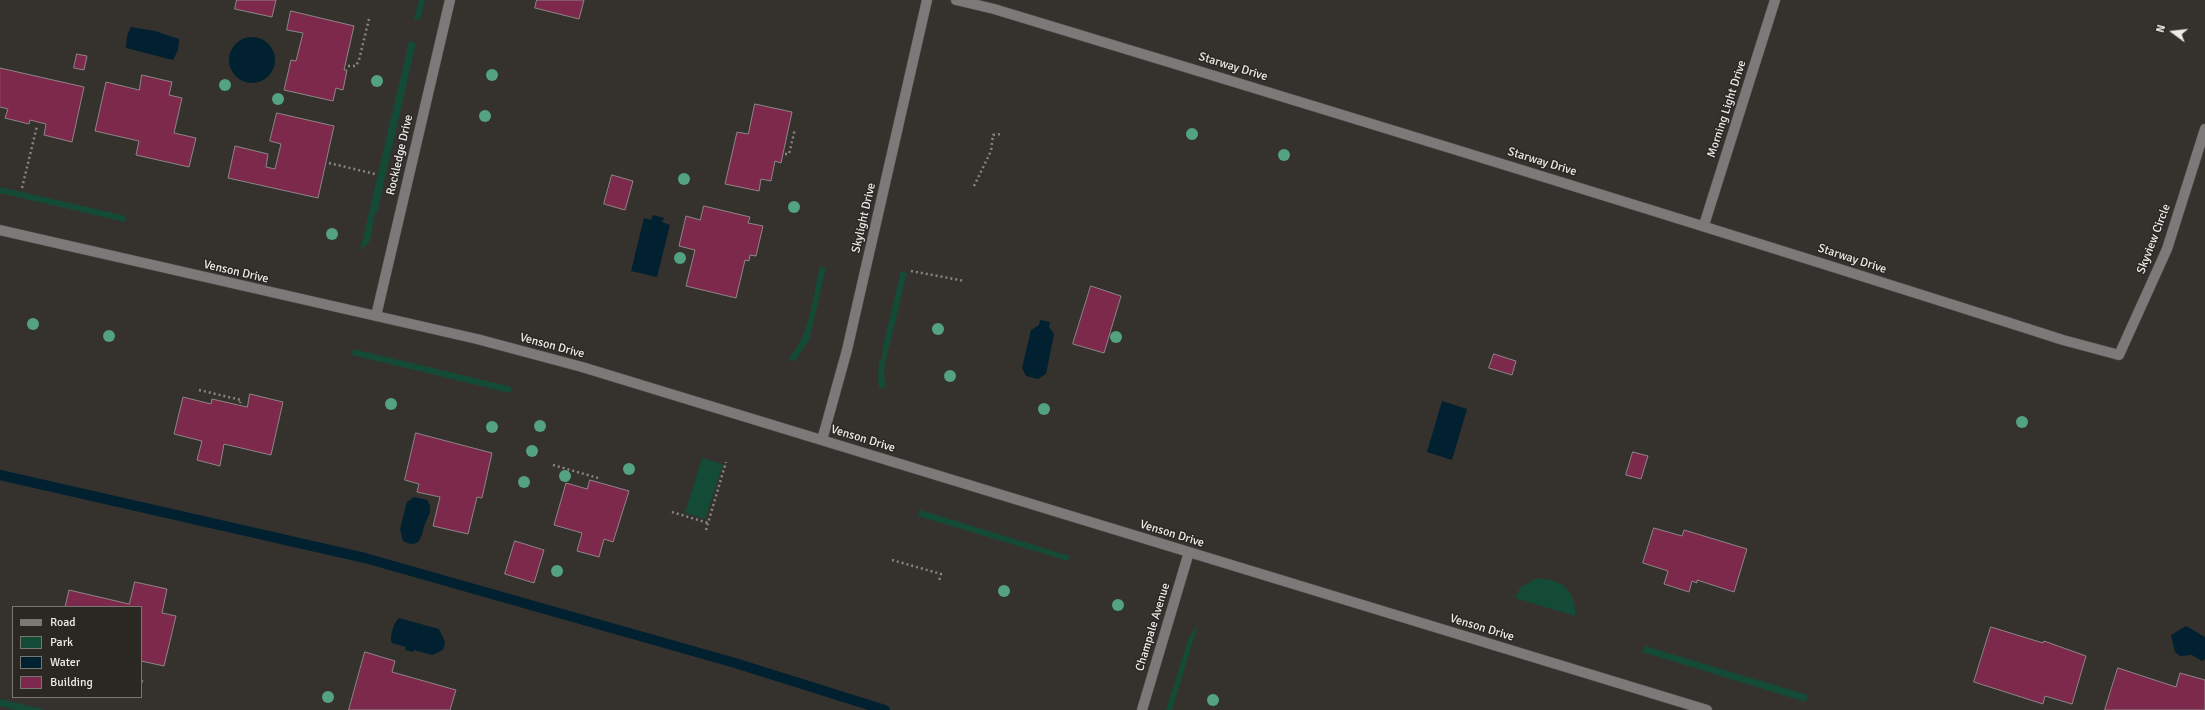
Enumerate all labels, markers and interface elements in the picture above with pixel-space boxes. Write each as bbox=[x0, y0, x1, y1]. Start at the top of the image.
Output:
north arrow bbox=[2153, 12, 2193, 52]
text: N bbox=[2154, 23, 2168, 34]
street label: Starway Drive bbox=[1197, 50, 1269, 84]
street label: Morning Light Drive bbox=[1704, 59, 1750, 159]
street label: Rockledge Drive bbox=[384, 113, 416, 197]
street label: Starway Drive bbox=[1506, 145, 1578, 179]
street label: Skylight Drive bbox=[849, 182, 879, 254]
street label: Skyview Circle bbox=[2134, 202, 2174, 276]
street label: Starway Drive bbox=[1816, 241, 1888, 277]
street label: Venson Drive bbox=[202, 258, 270, 286]
street label: Venson Drive bbox=[518, 330, 586, 362]
street label: Venson Drive bbox=[829, 422, 897, 456]
street label: Venson Drive bbox=[1138, 517, 1206, 551]
street label: Champale Avenue bbox=[1133, 581, 1173, 673]
legend bbox=[12, 606, 142, 698]
street label: Venson Drive bbox=[1448, 611, 1516, 645]
text: Road bbox=[50, 615, 76, 630]
text: Park bbox=[50, 635, 73, 650]
text: Water bbox=[50, 655, 80, 670]
text: Building bbox=[50, 675, 93, 690]

